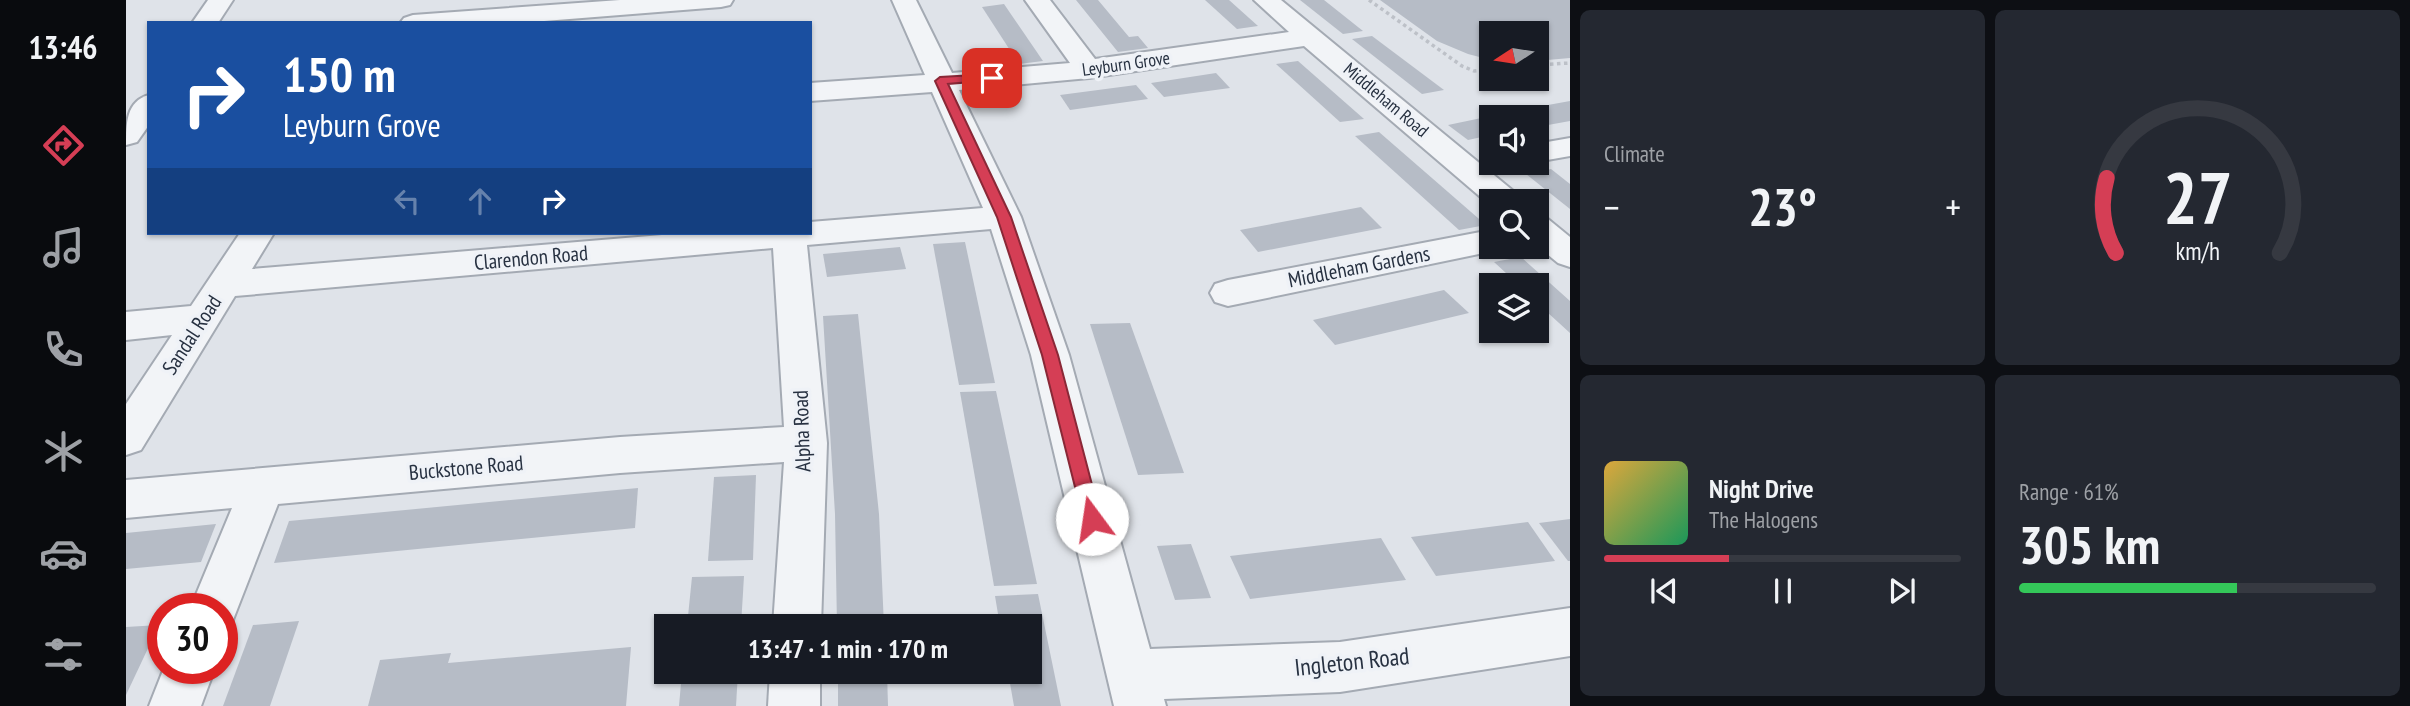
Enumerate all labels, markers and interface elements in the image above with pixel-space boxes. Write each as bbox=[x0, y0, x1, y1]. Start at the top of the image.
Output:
north arrow bbox=[1479, 21, 1549, 91]
map controls bbox=[1479, 21, 1549, 343]
text: 13:46 bbox=[28, 26, 98, 68]
text: 150 m bbox=[283, 42, 396, 106]
street label: Leyburn Grove bbox=[1080, 46, 1171, 81]
pin bbox=[962, 48, 1022, 108]
icon: right bbox=[168, 49, 259, 140]
street label: Middleham Road bbox=[1339, 57, 1434, 142]
icon: arrive bbox=[973, 59, 1011, 97]
text: Leyburn Grove bbox=[283, 104, 441, 146]
button: sound bbox=[1479, 105, 1549, 175]
icon: directions bbox=[39, 121, 88, 170]
text: Climate bbox=[1604, 139, 1665, 168]
text: 27 bbox=[2163, 150, 2232, 244]
text: 23° bbox=[1748, 173, 1817, 240]
icon: left bbox=[388, 182, 426, 220]
icon: ahead bbox=[461, 182, 499, 220]
icon: right bbox=[534, 182, 572, 220]
text: − bbox=[1604, 182, 1620, 231]
text: + bbox=[1945, 182, 1961, 231]
button: search bbox=[1479, 189, 1549, 259]
icon: music bbox=[39, 223, 88, 272]
text: km/h bbox=[2175, 235, 2220, 267]
street label: Clarendon Road bbox=[473, 239, 589, 276]
street label: Middleham Gardens bbox=[1286, 240, 1432, 294]
button: layers bbox=[1479, 273, 1549, 343]
street label: Sandal Road bbox=[156, 290, 227, 380]
icon: phone bbox=[39, 325, 88, 374]
street label: Alpha Road bbox=[787, 390, 816, 472]
icon: climate bbox=[39, 427, 88, 476]
street label: Buckstone Road bbox=[408, 449, 524, 486]
text: Night Drive bbox=[1709, 472, 1814, 505]
text: Range · 61% bbox=[2019, 477, 2119, 506]
position arrow bbox=[1055, 482, 1129, 556]
text: The Halogens bbox=[1709, 505, 1818, 534]
text: 305 km bbox=[2019, 511, 2160, 578]
icon: car bbox=[39, 529, 88, 578]
icon: previous bbox=[1645, 572, 1683, 610]
icon: pause bbox=[1764, 572, 1802, 610]
icon: next bbox=[1883, 572, 1921, 610]
speed limit sign: 30 bbox=[147, 593, 238, 684]
icon: filters bbox=[39, 630, 88, 679]
text: 13:47 · 1 min · 170 m bbox=[748, 632, 948, 665]
street label: Ingleton Road bbox=[1293, 640, 1411, 683]

